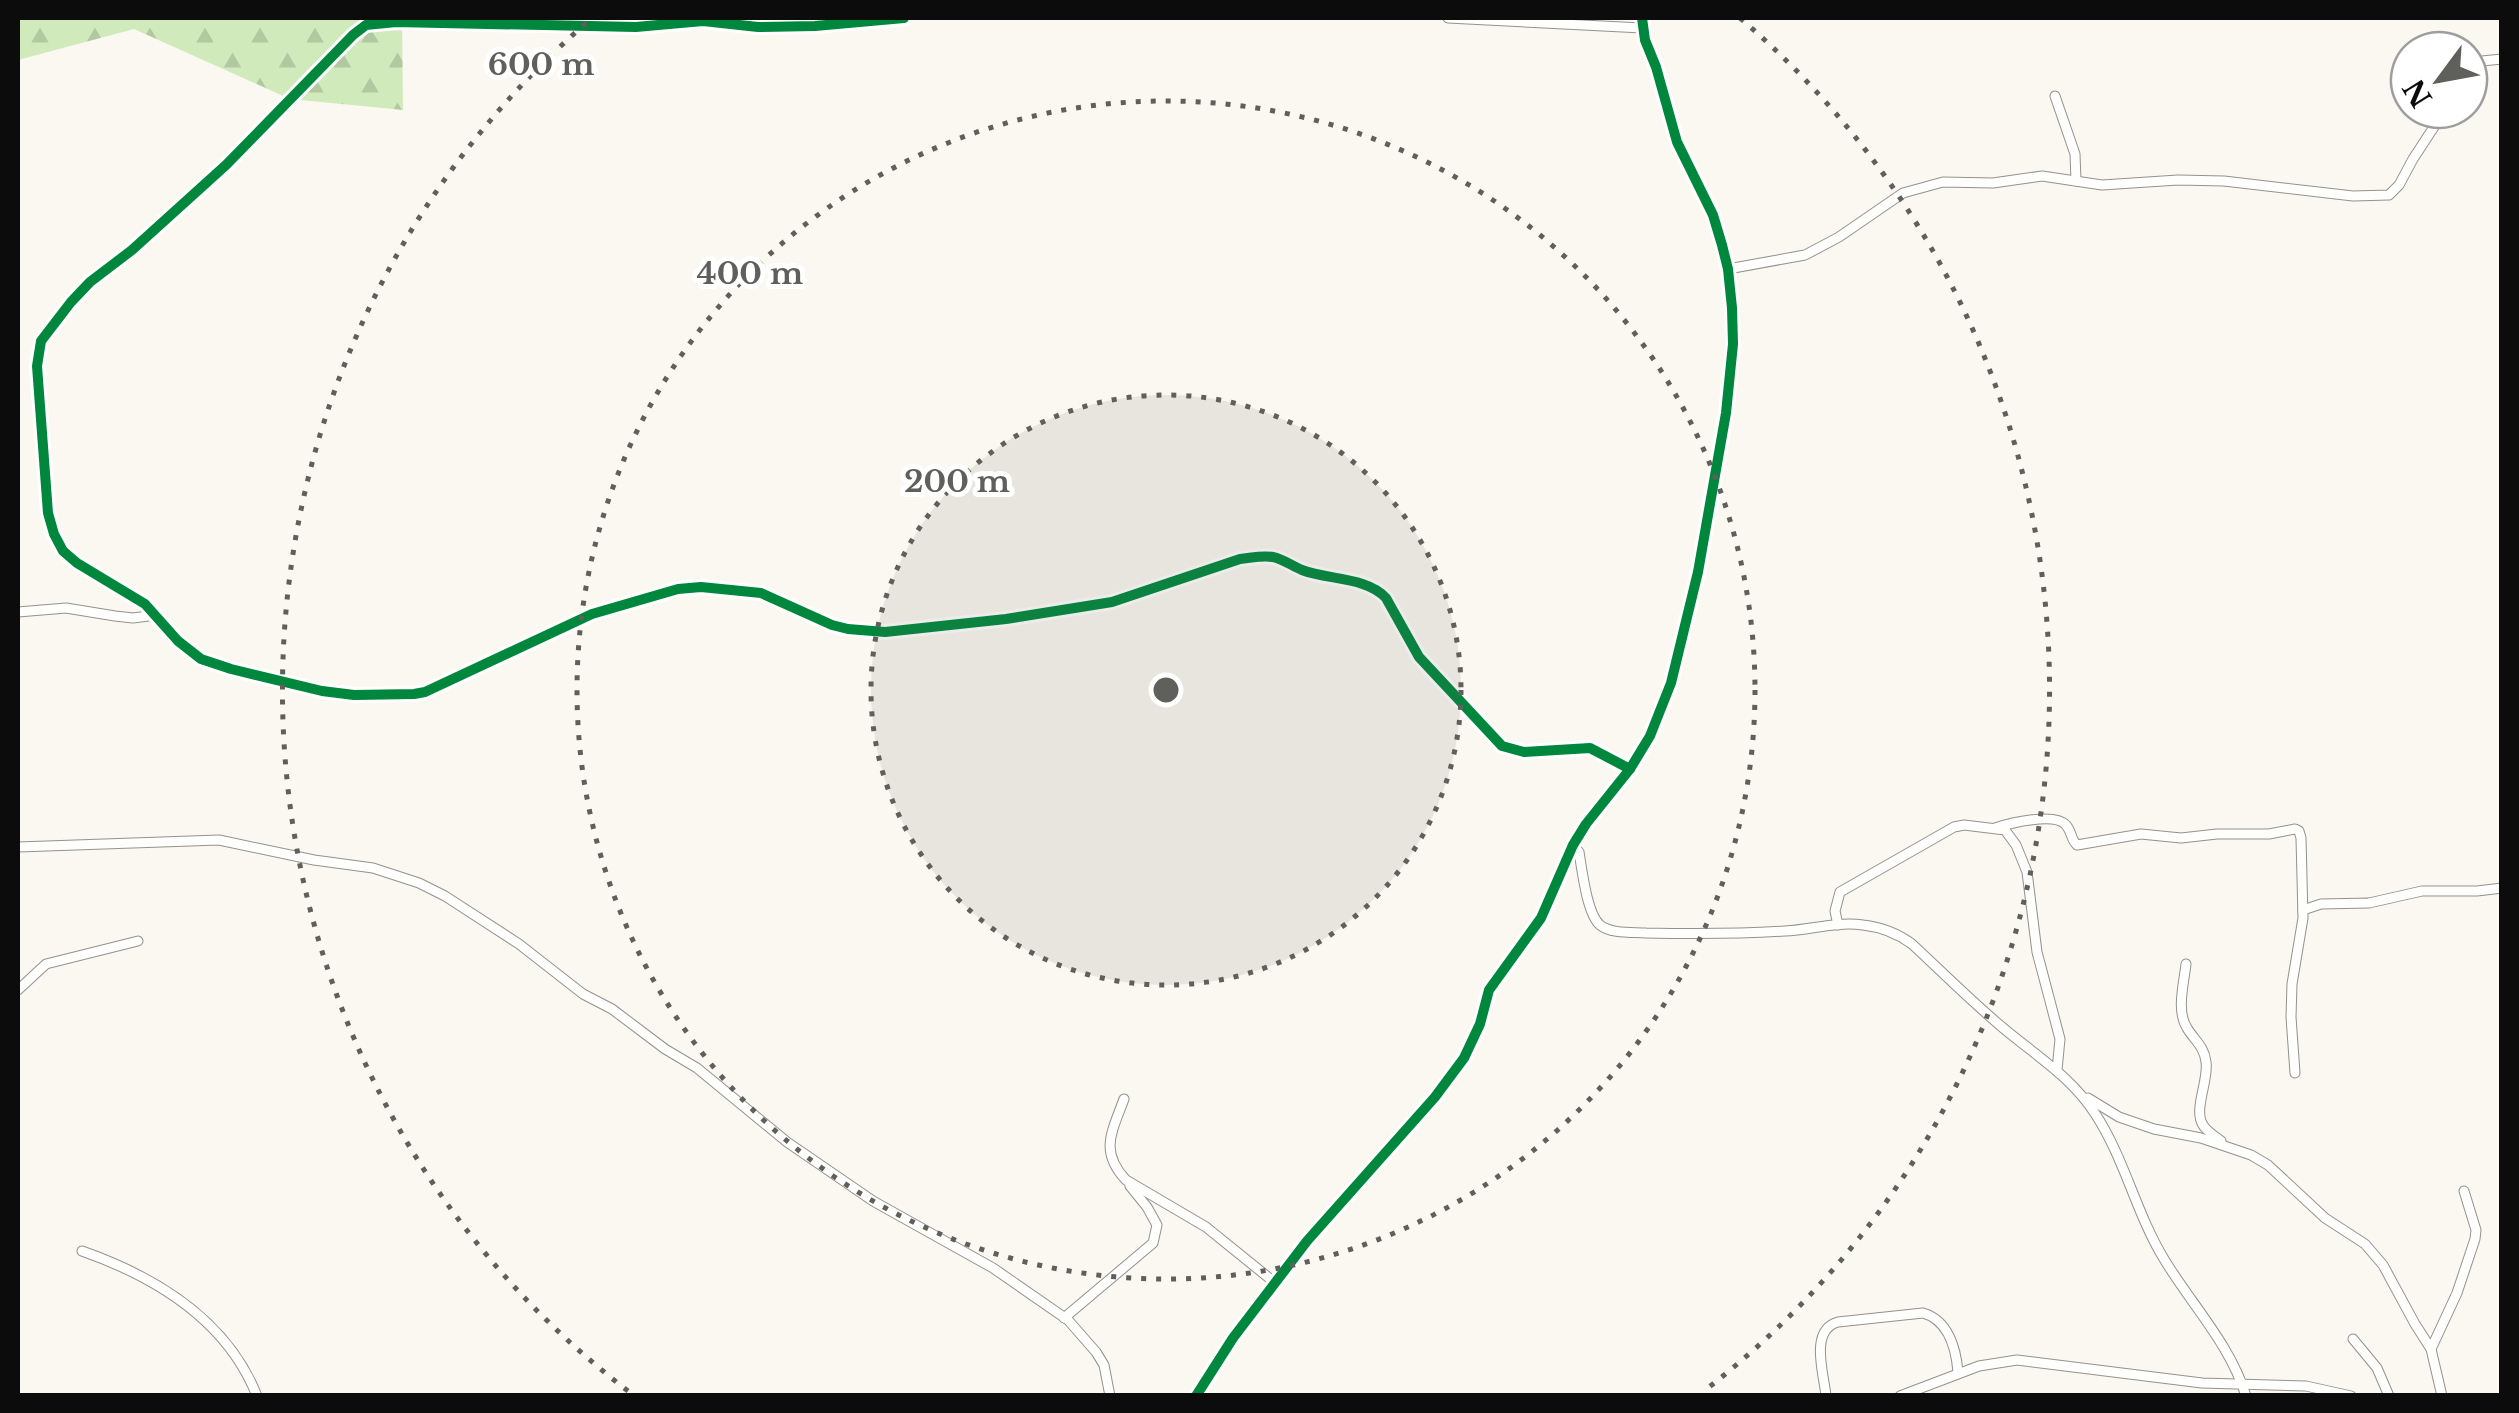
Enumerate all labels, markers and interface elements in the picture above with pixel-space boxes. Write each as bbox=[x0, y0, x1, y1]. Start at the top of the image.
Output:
north arrow bbox=[2389, 30, 2489, 130]
text: 600 m bbox=[488, 46, 594, 83]
text: N bbox=[2396, 73, 2440, 113]
text: 400 m bbox=[697, 255, 803, 292]
text: 200 m bbox=[904, 463, 1010, 500]
centre of rings bbox=[1148, 672, 1184, 708]

